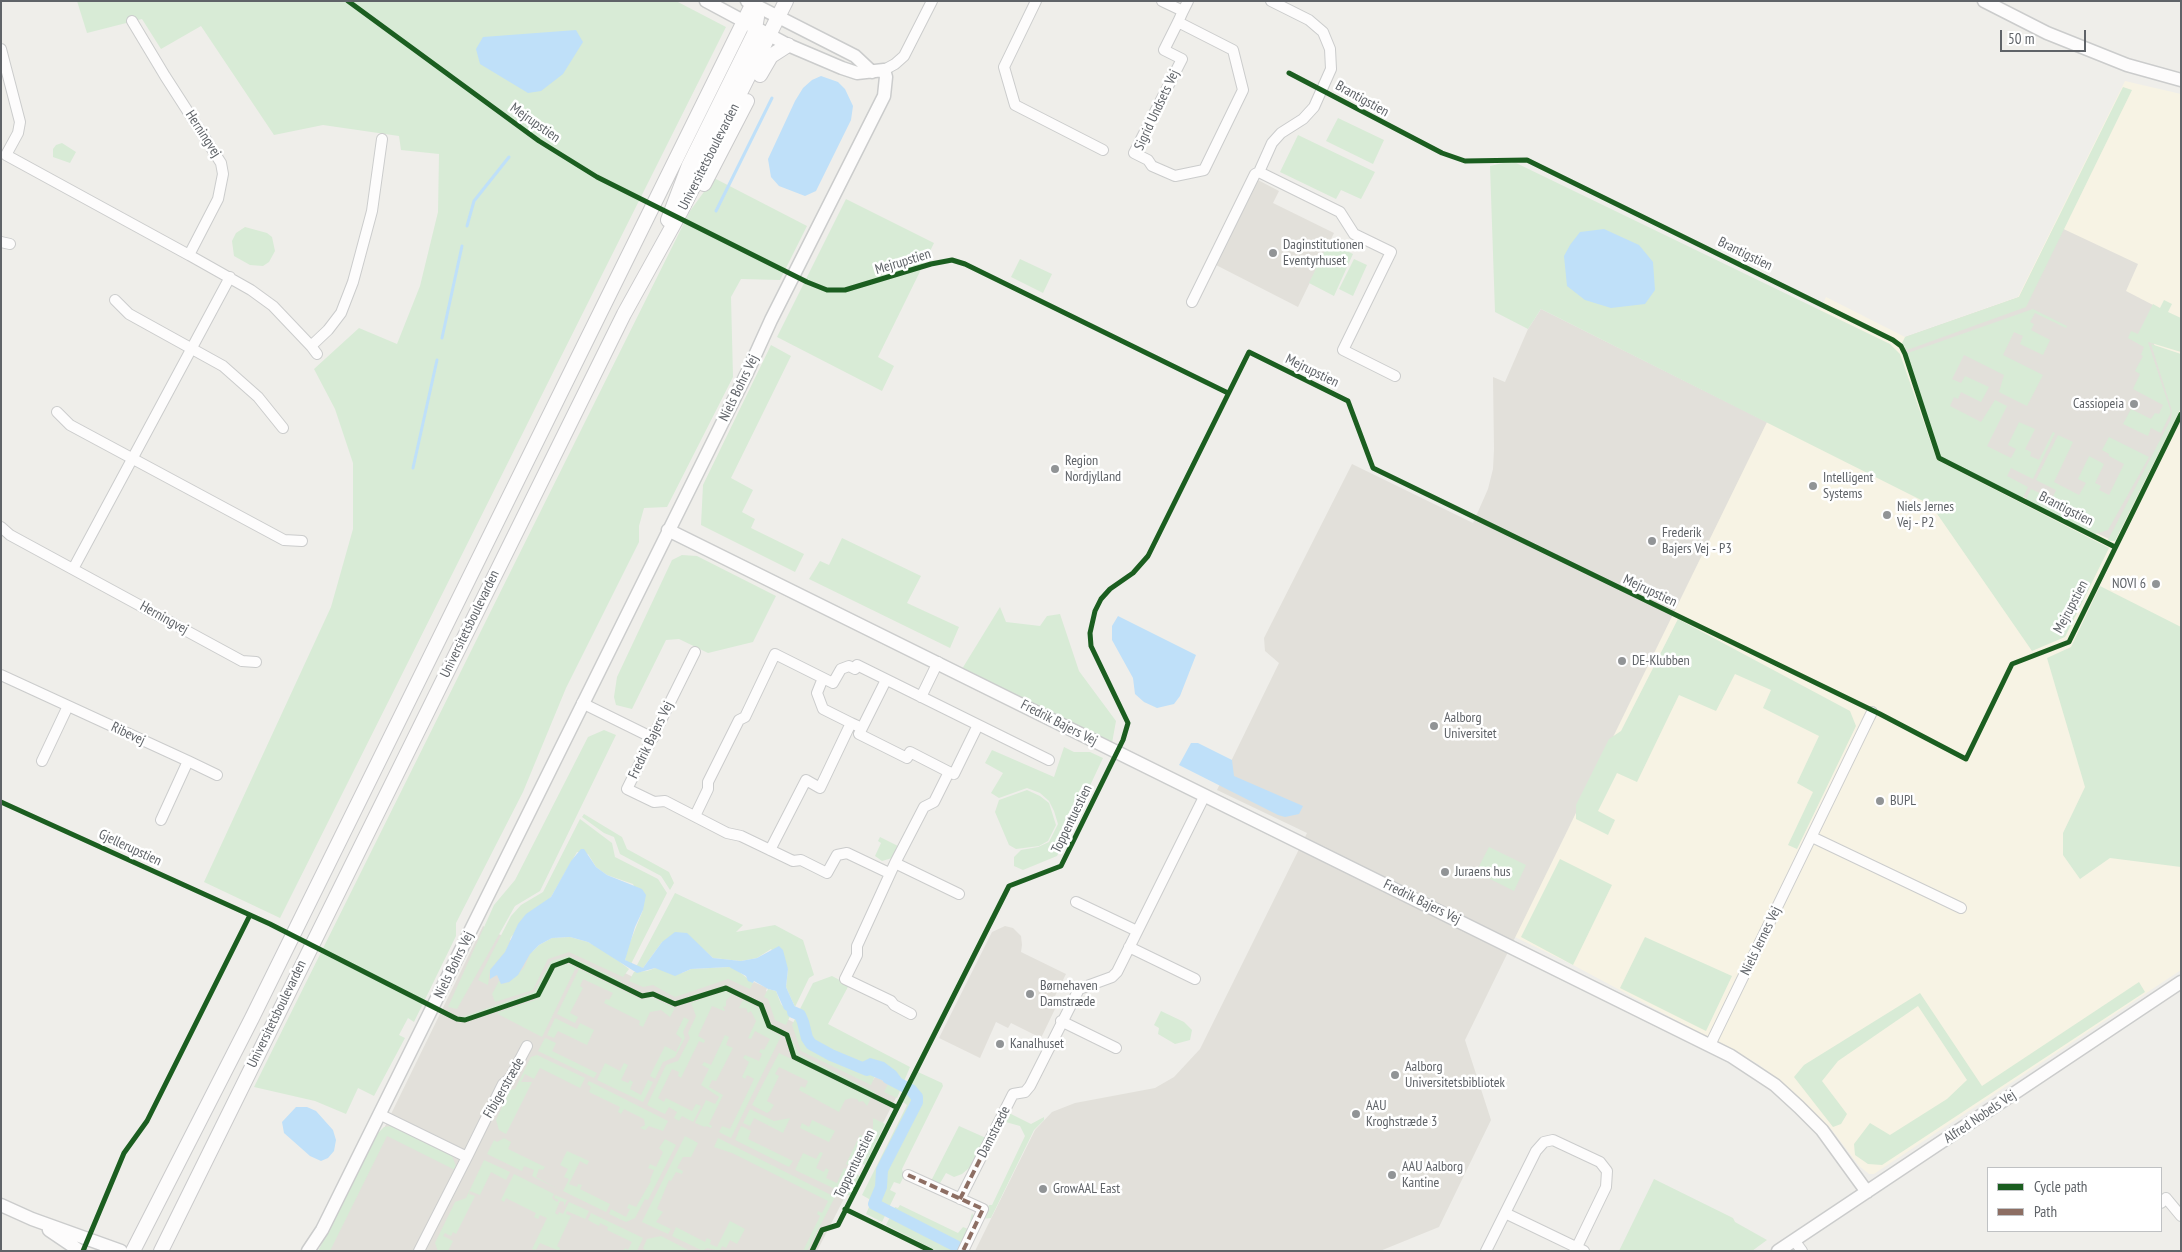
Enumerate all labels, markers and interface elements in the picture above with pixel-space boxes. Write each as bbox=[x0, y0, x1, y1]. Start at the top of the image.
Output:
scale bar bbox=[2002, 20, 2088, 52]
text: 50 m bbox=[2008, 29, 2034, 48]
street label: Sigrid Undsets Vej bbox=[1131, 67, 1183, 153]
street label: Brantigstien bbox=[1332, 77, 1392, 121]
street label: Mejrupstien bbox=[507, 100, 563, 146]
street label: Universitetsboulevarden bbox=[675, 101, 743, 213]
street label: Herningvej bbox=[182, 107, 224, 161]
street label: Brantigstien bbox=[1715, 234, 1775, 274]
place label: Daginstitutionen Eventyrhuset bbox=[1283, 237, 1364, 270]
street label: Mejrupstien bbox=[873, 246, 933, 278]
marker: Daginstitutionen Eventyrhuset bbox=[1267, 247, 1279, 259]
street label: Mejrupstien bbox=[1283, 351, 1341, 391]
street label: Niels Bohrs Vej bbox=[716, 352, 762, 424]
place label: Cassiopeia bbox=[2073, 396, 2124, 412]
marker: Cassiopeia bbox=[2128, 398, 2140, 410]
place label: Region Nordjylland bbox=[1065, 453, 1121, 486]
marker: Region Nordjylland bbox=[1049, 463, 1061, 475]
place label: Intelligent Systems bbox=[1823, 470, 1873, 502]
marker: Intelligent Systems bbox=[1807, 480, 1819, 492]
street label: Brantigstien bbox=[2036, 488, 2096, 530]
place label: Niels Jernes Vej - P2 bbox=[1897, 499, 1954, 532]
marker: Niels Jernes Vej - P2 bbox=[1881, 509, 1893, 521]
place label: Frederik Bajers Vej - P3 bbox=[1662, 525, 1732, 558]
marker: Frederik Bajers Vej - P3 bbox=[1646, 535, 1658, 547]
street label: Universitetsboulevarden bbox=[437, 568, 503, 680]
street label: Mejrupstien bbox=[1621, 571, 1679, 611]
place label: NOVI 6 bbox=[2112, 576, 2146, 592]
street label: Mejrupstien bbox=[2050, 578, 2092, 636]
marker: NOVI 6 bbox=[2150, 578, 2162, 590]
street label: Herningvej bbox=[137, 598, 191, 638]
place label: DE-Klubben bbox=[1632, 653, 1690, 669]
marker: DE-Klubben bbox=[1616, 655, 1628, 667]
street label: Fredrik Bajers Vej bbox=[1018, 696, 1100, 750]
street label: Fredrik Bajers Vej bbox=[625, 699, 677, 781]
place label: Aalborg Universitet bbox=[1444, 710, 1497, 742]
street label: Ribevej bbox=[108, 719, 148, 749]
marker: Aalborg Universitet bbox=[1428, 720, 1440, 732]
street label: Toppentuestien bbox=[1048, 782, 1096, 856]
place label: BUPL bbox=[1890, 793, 1916, 809]
marker: BUPL bbox=[1874, 795, 1886, 807]
street label: Gjellerupstien bbox=[96, 826, 164, 870]
place label: Juraens hus bbox=[1455, 864, 1510, 880]
marker: Juraens hus bbox=[1439, 866, 1451, 878]
street label: Fredrik Bajers Vej bbox=[1381, 876, 1463, 928]
street label: Niels Jernes Vej bbox=[1737, 904, 1785, 978]
street label: Niels Bohrs Vej bbox=[431, 929, 477, 1001]
street label: Universitetsboulevarden bbox=[244, 958, 310, 1070]
place label: Børnehaven Damstræde bbox=[1040, 978, 1098, 1010]
marker: Børnehaven Damstræde bbox=[1024, 988, 1036, 1000]
place label: Kanalhuset bbox=[1010, 1036, 1064, 1052]
marker: Kanalhuset bbox=[994, 1038, 1006, 1050]
street label: Fibigerstræde bbox=[480, 1055, 528, 1121]
place label: Aalborg Universitetsbibliotek bbox=[1405, 1059, 1505, 1092]
marker: Aalborg Universitetsbibliotek bbox=[1389, 1069, 1401, 1081]
street label: Alfred Nobels Vej bbox=[1941, 1087, 2019, 1147]
place label: AAU Kroghstræde 3 bbox=[1366, 1098, 1437, 1130]
street label: Damstræde bbox=[974, 1104, 1014, 1160]
marker: AAU Kroghstræde 3 bbox=[1350, 1108, 1362, 1120]
street label: Toppentuestien bbox=[831, 1127, 879, 1201]
place label: AAU Aalborg Kantine bbox=[1402, 1159, 1463, 1192]
legend bbox=[1987, 1167, 2162, 1232]
marker: AAU Aalborg Kantine bbox=[1386, 1169, 1398, 1181]
text: Cycle path bbox=[2034, 1177, 2087, 1196]
place label: GrowAAL East bbox=[1053, 1181, 1120, 1197]
marker: GrowAAL East bbox=[1037, 1183, 1049, 1195]
text: Path bbox=[2034, 1202, 2057, 1221]

